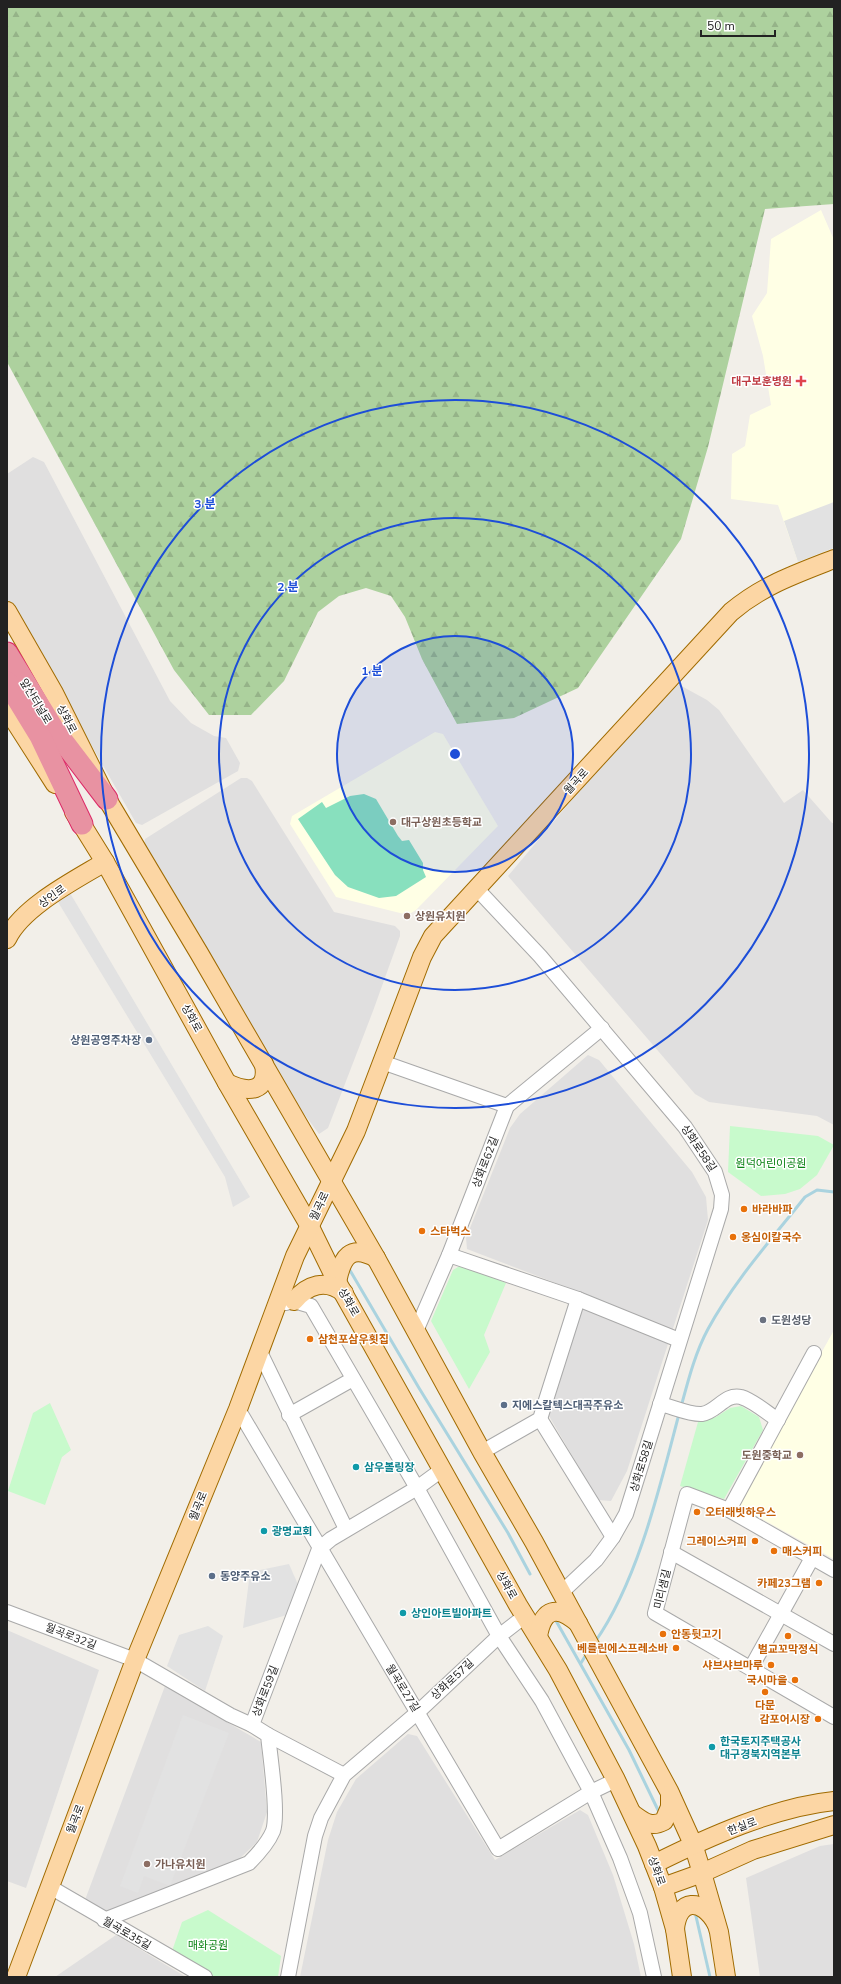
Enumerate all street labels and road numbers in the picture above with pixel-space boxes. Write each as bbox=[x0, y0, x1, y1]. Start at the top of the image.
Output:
street label: 앞산터널로 bbox=[16, 676, 55, 727]
street label: 상화로 bbox=[53, 702, 80, 736]
street label: 월곡로 bbox=[561, 765, 592, 798]
street label: 상인로 bbox=[36, 881, 69, 911]
street label: 상화로 bbox=[178, 1001, 205, 1035]
street label: 상화로58길 bbox=[677, 1122, 720, 1175]
street label: 상화로62길 bbox=[469, 1134, 502, 1190]
street label: 월곡로 bbox=[306, 1189, 333, 1223]
street label: 상화로 bbox=[334, 1285, 363, 1319]
street label: 상화로58길 bbox=[626, 1438, 656, 1494]
street label: 월곡로 bbox=[186, 1489, 211, 1523]
street label: 상화로 bbox=[493, 1568, 520, 1602]
street label: 미리샘길 bbox=[651, 1568, 674, 1611]
street label: 월곡로32길 bbox=[43, 1620, 99, 1653]
street label: 상화로57길 bbox=[428, 1656, 477, 1703]
street label: 월곡로27길 bbox=[382, 1662, 423, 1715]
street label: 상화로59길 bbox=[249, 1663, 282, 1719]
street label: 월곡로 bbox=[63, 1802, 88, 1836]
street label: 한실로 bbox=[725, 1814, 759, 1839]
street label: 상화로 bbox=[644, 1854, 669, 1888]
street label: 월곡로35길 bbox=[100, 1914, 154, 1953]

